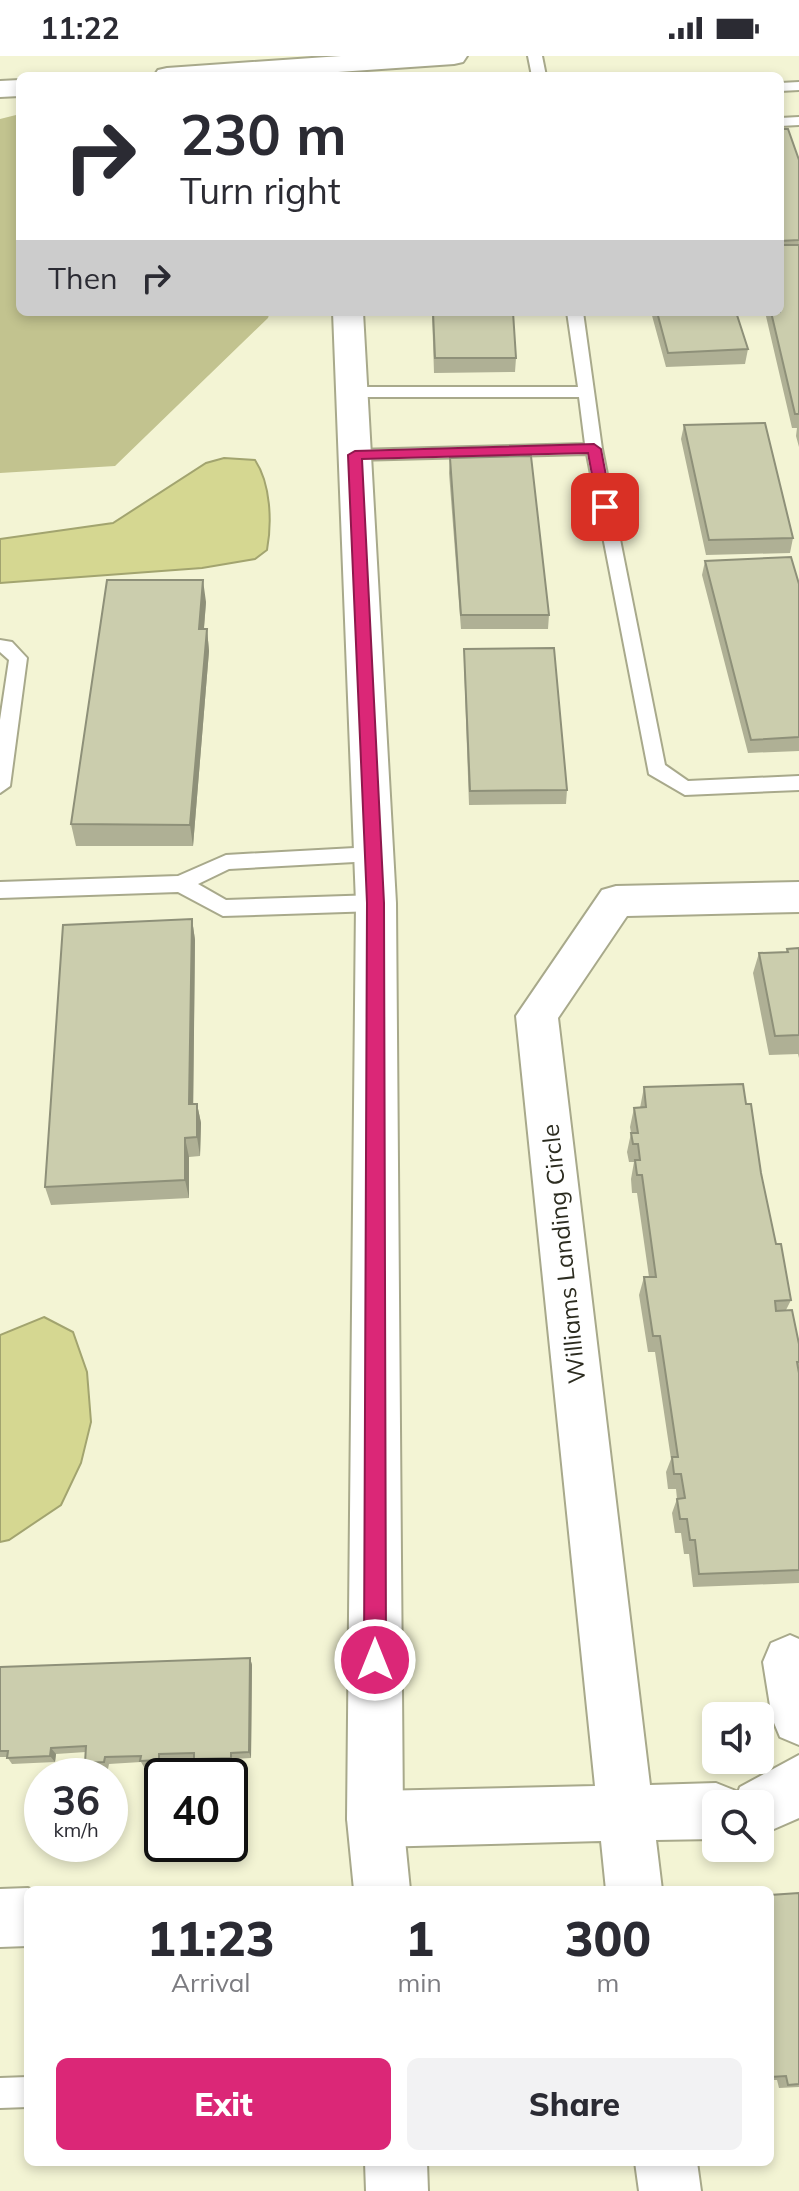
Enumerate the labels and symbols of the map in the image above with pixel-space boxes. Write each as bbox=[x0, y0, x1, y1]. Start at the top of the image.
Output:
pin bbox=[571, 473, 639, 541]
street label: Williams Landing Circle bbox=[534, 1123, 592, 1385]
position arrow bbox=[333, 1618, 417, 1702]
speed limit sign: 40 bbox=[144, 1758, 248, 1862]

